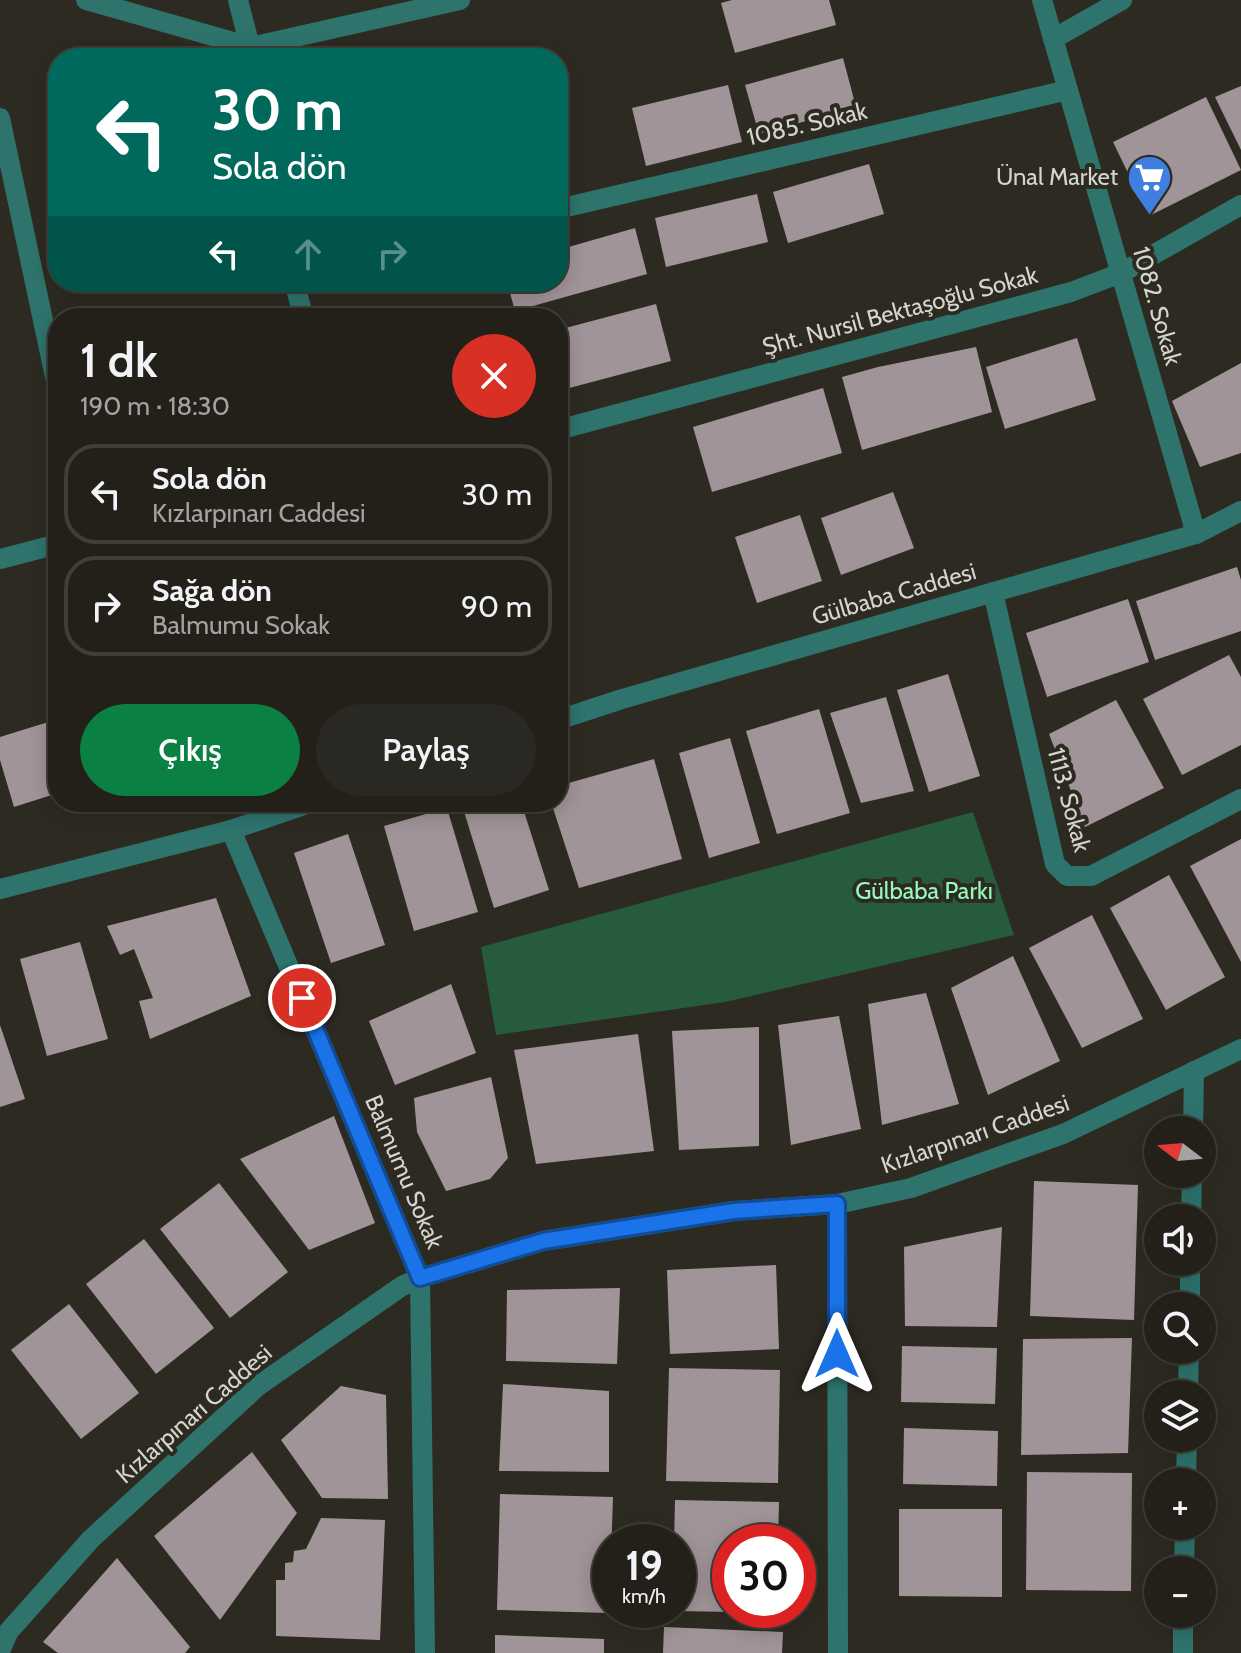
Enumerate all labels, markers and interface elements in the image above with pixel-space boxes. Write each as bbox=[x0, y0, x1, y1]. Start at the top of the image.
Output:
text: 30 m bbox=[212, 76, 343, 144]
icon: left bbox=[80, 80, 184, 184]
street label: 1085. Sokak bbox=[744, 96, 870, 151]
text: Sola dön bbox=[212, 144, 347, 188]
supermarket icon: Ünal Market bbox=[1125, 153, 1173, 216]
place label: Ünal Market bbox=[996, 162, 1118, 191]
icon: left bbox=[202, 232, 246, 276]
icon: ahead bbox=[286, 232, 330, 276]
icon: right bbox=[370, 232, 414, 276]
street label: 1082. Sokak bbox=[1127, 243, 1188, 369]
street label: Şht. Nursil Bektaşoğlu Sokak bbox=[759, 260, 1041, 361]
text: 1 dk bbox=[80, 331, 158, 389]
button: close bbox=[452, 334, 536, 418]
text: 190 m · 18:30 bbox=[80, 390, 230, 422]
text: Sola dön bbox=[152, 460, 267, 497]
icon: left bbox=[84, 472, 128, 516]
text: 30 m bbox=[462, 476, 532, 513]
text: Kızlarpınarı Caddesi bbox=[152, 497, 365, 529]
street label: Gülbaba Caddesi bbox=[808, 556, 979, 631]
text: Sağa dön bbox=[152, 572, 272, 609]
icon: right bbox=[84, 584, 128, 628]
text: 90 m bbox=[461, 588, 532, 625]
text: Balmumu Sokak bbox=[152, 609, 330, 641]
button: Çıkış bbox=[80, 704, 300, 796]
button: Paylaş bbox=[316, 704, 536, 796]
street label: 1113. Sokak bbox=[1042, 744, 1097, 856]
park label: Gülbaba Parkı bbox=[855, 876, 993, 905]
pin bbox=[268, 964, 336, 1032]
icon: arrive bbox=[280, 976, 324, 1020]
street label: Kızlarpınarı Caddesi bbox=[877, 1088, 1073, 1179]
street label: Balmumu Sokak bbox=[359, 1091, 450, 1253]
north arrow bbox=[1144, 1116, 1216, 1188]
map controls bbox=[1144, 1116, 1216, 1628]
button: sound bbox=[1144, 1204, 1216, 1276]
button: search bbox=[1144, 1292, 1216, 1364]
position arrow bbox=[795, 1312, 879, 1396]
street label: Kızlarpınarı Caddesi bbox=[110, 1338, 278, 1489]
button: layers bbox=[1144, 1380, 1216, 1452]
button: + bbox=[1144, 1468, 1216, 1540]
speed limit sign: 30 bbox=[712, 1524, 816, 1628]
text: 19 bbox=[625, 1541, 663, 1590]
button: − bbox=[1144, 1556, 1216, 1628]
text: km/h bbox=[622, 1584, 666, 1608]

